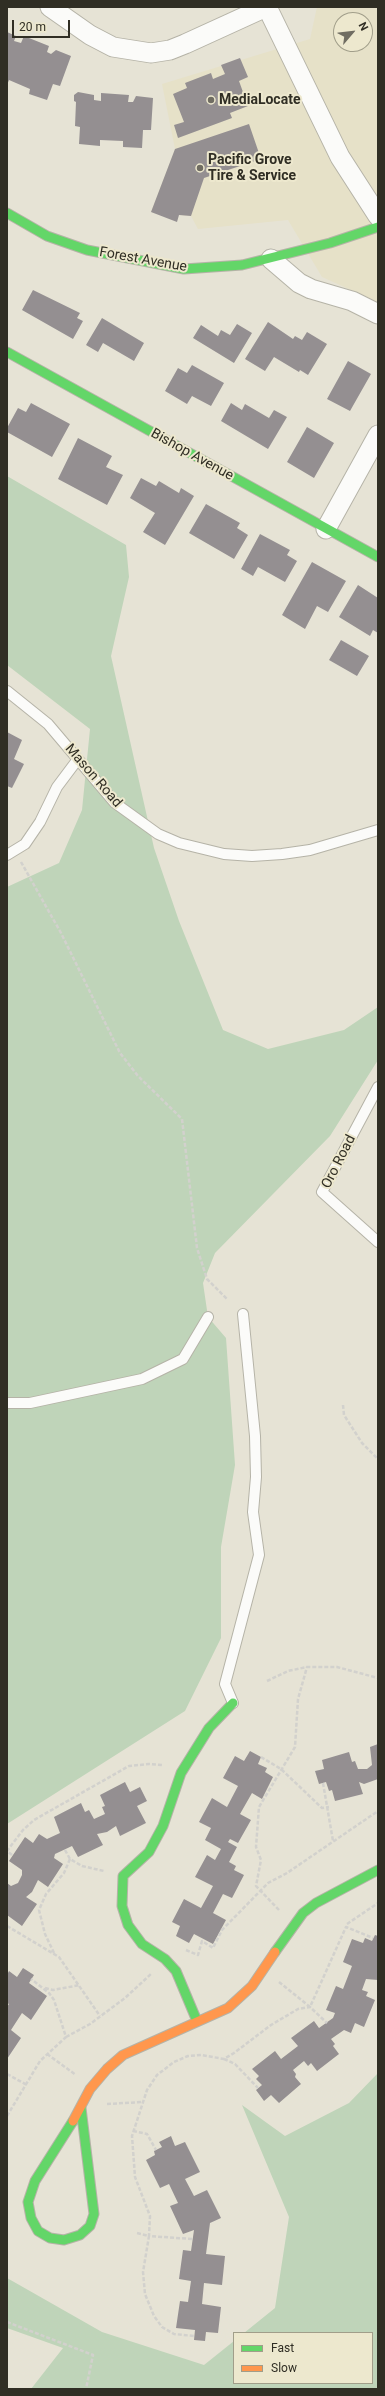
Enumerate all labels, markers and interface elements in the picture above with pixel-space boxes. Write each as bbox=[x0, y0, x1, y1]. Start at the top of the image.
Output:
scale bar bbox=[14, 12, 72, 38]
north arrow bbox=[333, 12, 373, 52]
text: 20 m bbox=[19, 20, 46, 34]
text: N bbox=[356, 20, 371, 33]
place label: MediaLocate bbox=[219, 92, 300, 108]
marker: MediaLocate bbox=[206, 95, 216, 105]
place label: Pacific Grove Tire & Service bbox=[208, 152, 296, 184]
marker: Pacific Grove Tire & Service bbox=[195, 163, 205, 173]
street label: Forest Avenue bbox=[98, 244, 188, 276]
street label: Bishop Avenue bbox=[148, 425, 236, 485]
street label: Mason Road bbox=[61, 741, 125, 811]
street label: Oro Road bbox=[318, 1132, 360, 1192]
legend bbox=[233, 2332, 373, 2384]
text: Fast bbox=[271, 2341, 294, 2355]
text: Slow bbox=[271, 2361, 297, 2375]

